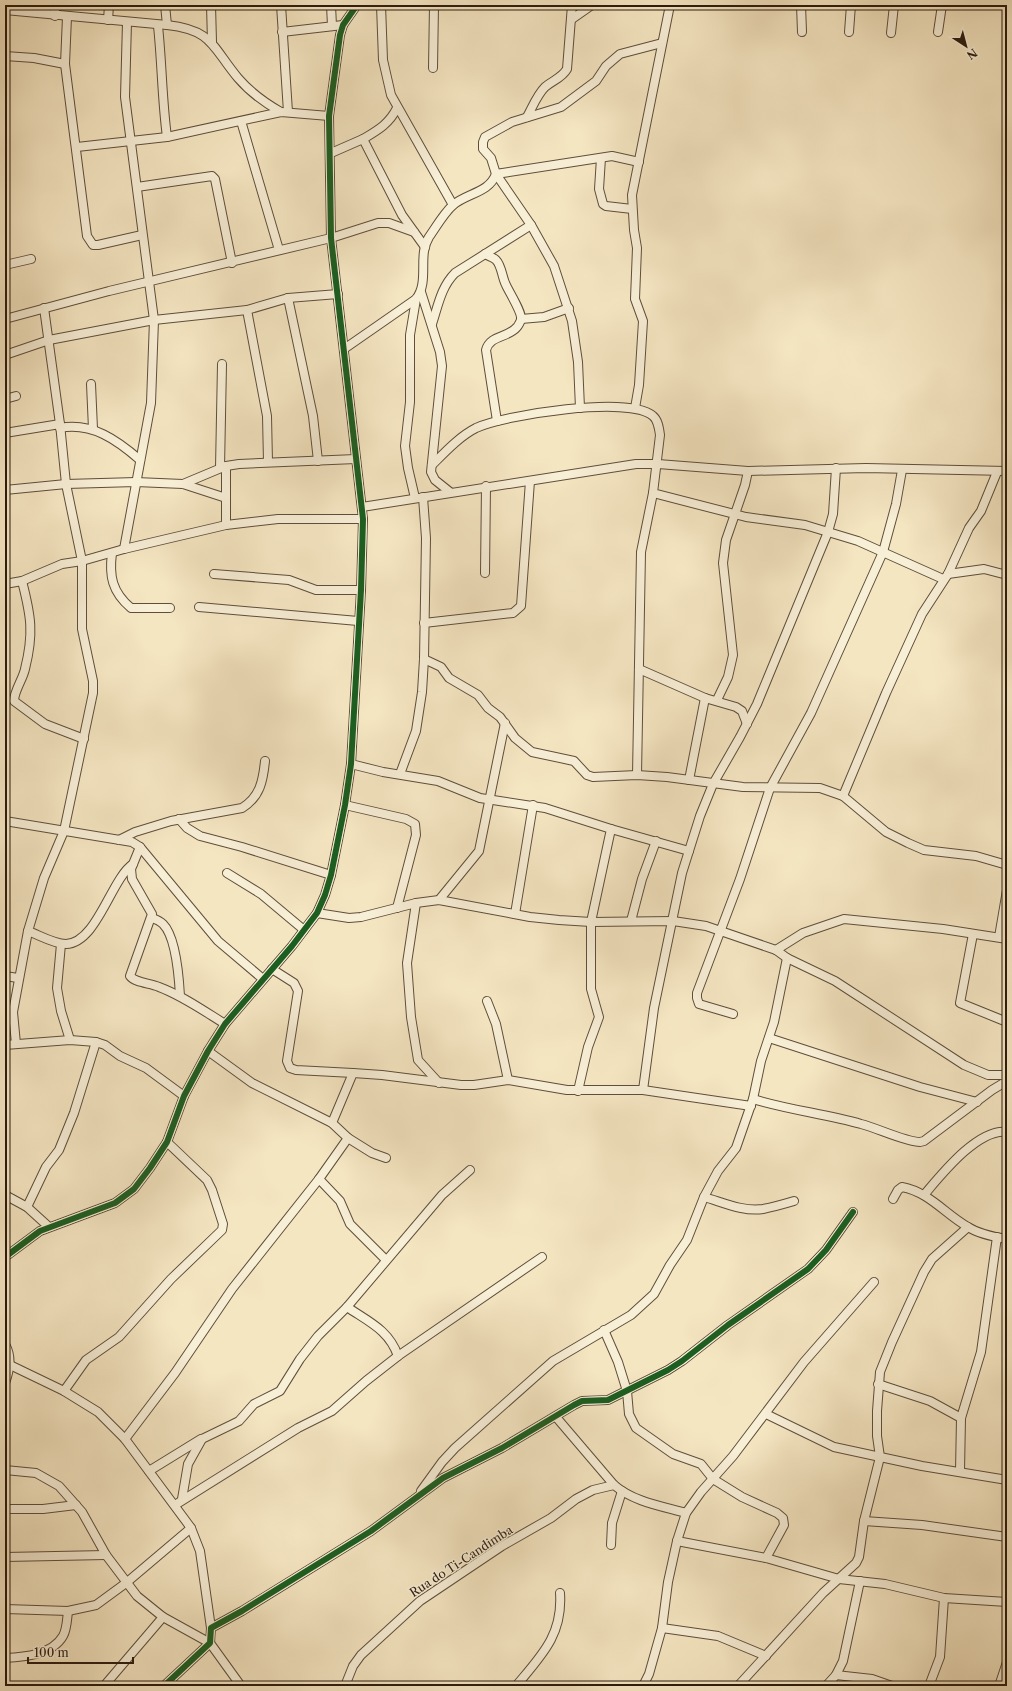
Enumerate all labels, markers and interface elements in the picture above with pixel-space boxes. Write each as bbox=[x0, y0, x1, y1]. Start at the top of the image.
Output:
north arrow bbox=[946, 26, 986, 66]
text: N bbox=[964, 46, 980, 63]
street label: Rua do Ti-Candimba bbox=[407, 1522, 516, 1600]
scale bar bbox=[28, 1639, 133, 1665]
text: 100 m bbox=[34, 1645, 69, 1660]

